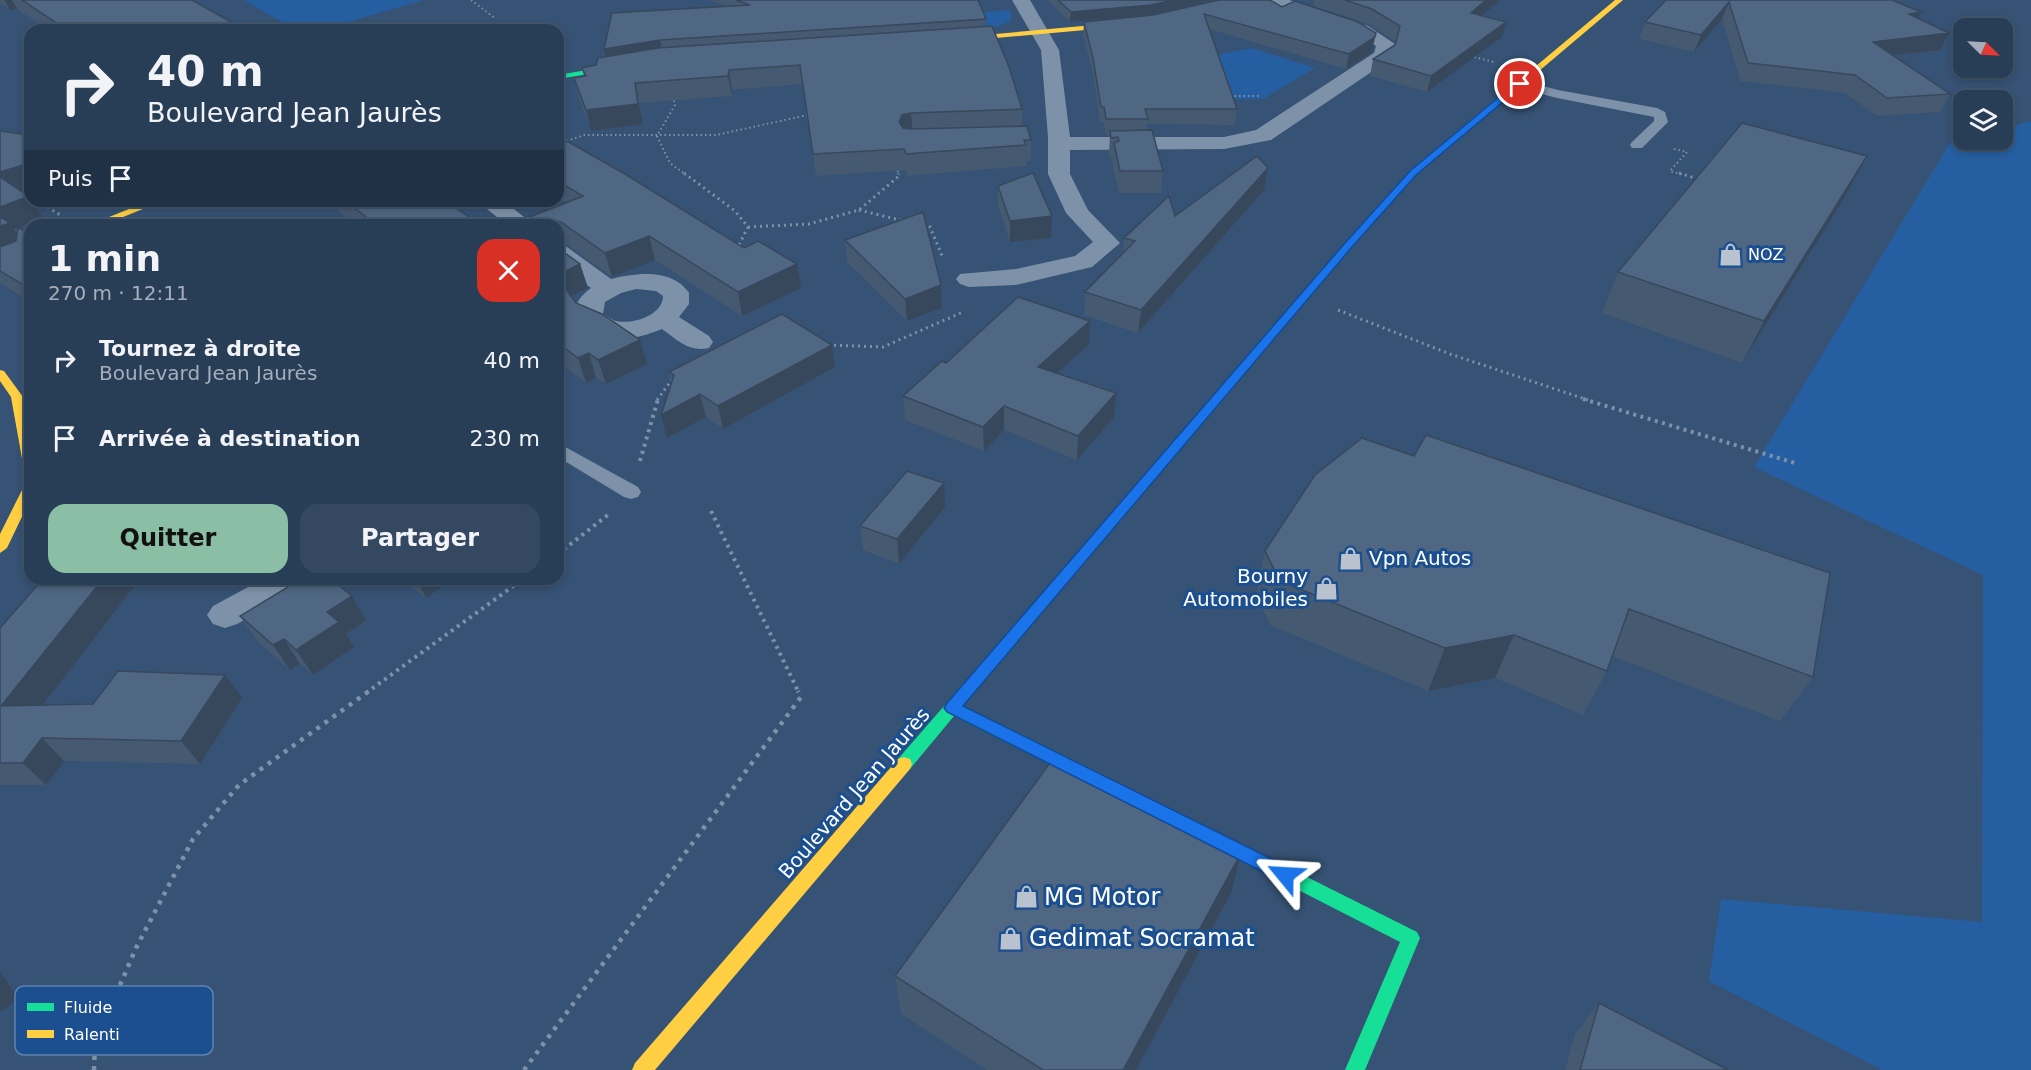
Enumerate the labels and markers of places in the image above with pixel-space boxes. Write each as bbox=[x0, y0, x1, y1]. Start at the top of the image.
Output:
pin bbox=[1494, 58, 1545, 109]
shop icon: NOZ bbox=[1717, 241, 1743, 267]
place label: NOZ bbox=[1748, 245, 1784, 264]
shop icon: Vpn Autos bbox=[1338, 545, 1364, 571]
place label: Vpn Autos bbox=[1369, 546, 1471, 570]
place label: Bourny Automobiles bbox=[1183, 564, 1308, 611]
shop icon: Bourny Automobiles bbox=[1313, 575, 1339, 601]
place label: MG Motor bbox=[1044, 883, 1160, 911]
shop icon: MG Motor bbox=[1013, 884, 1039, 910]
place label: Gedimat Socramat bbox=[1029, 924, 1255, 952]
shop icon: Gedimat Socramat bbox=[998, 925, 1024, 951]

